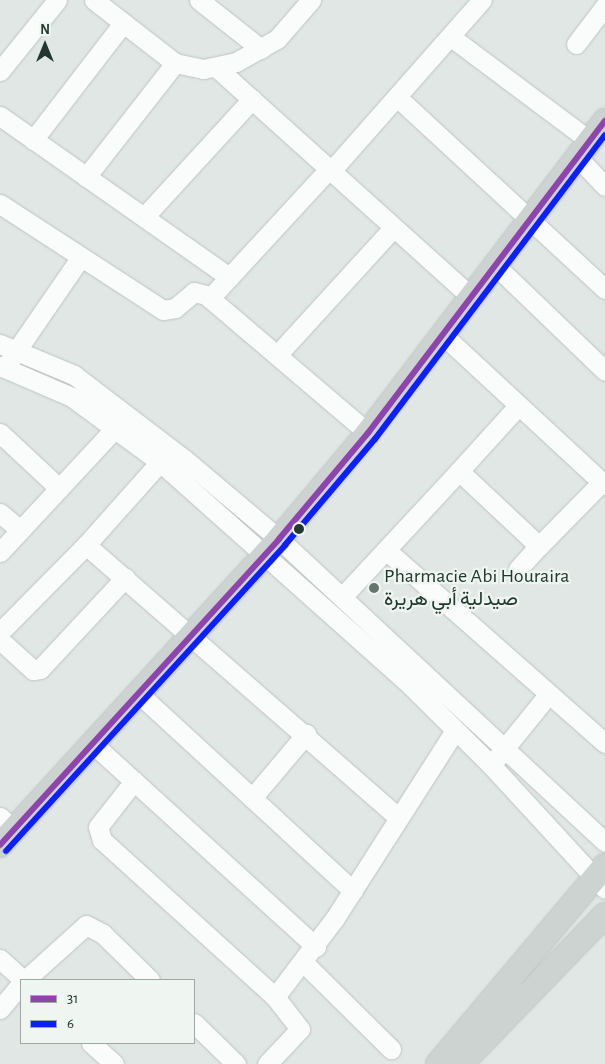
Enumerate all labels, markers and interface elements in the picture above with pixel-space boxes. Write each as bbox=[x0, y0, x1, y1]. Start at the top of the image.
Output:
north arrow bbox=[20, 20, 70, 70]
text: N bbox=[40, 23, 50, 37]
unlabelled marker bbox=[294, 524, 304, 534]
place label: Pharmacie Abi Houraira صيدلية أبي هريرة bbox=[384, 564, 569, 611]
marker: Pharmacie Abi Houraira صيدلية أبي هريرة bbox=[368, 582, 380, 594]
legend bbox=[20, 979, 195, 1044]
text: 31 bbox=[67, 991, 78, 1006]
text: 6 bbox=[67, 1016, 74, 1031]

